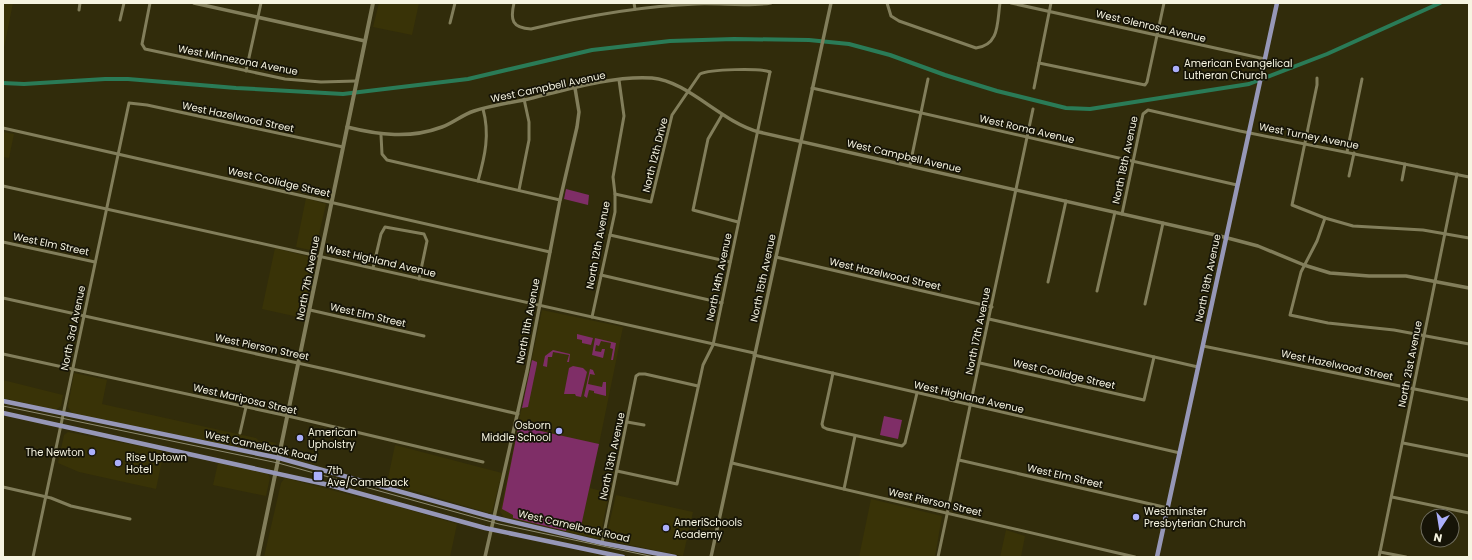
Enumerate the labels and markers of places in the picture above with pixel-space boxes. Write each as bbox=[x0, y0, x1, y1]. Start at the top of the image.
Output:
place label: American Evangelical Lutheran Church bbox=[1184, 56, 1292, 83]
marker: American Evangelical Lutheran Church bbox=[1171, 64, 1181, 74]
place label: Osborn Middle School bbox=[481, 418, 551, 445]
place label: American Upholstry bbox=[308, 425, 357, 452]
marker: Osborn Middle School bbox=[554, 426, 564, 436]
marker: American Upholstry bbox=[295, 433, 305, 443]
place label: The Newton bbox=[25, 445, 84, 460]
marker: The Newton bbox=[87, 447, 97, 457]
place label: Rise Uptown Hotel bbox=[126, 450, 187, 477]
marker: Rise Uptown Hotel bbox=[113, 458, 123, 468]
place label: 7th Ave/Camelback bbox=[327, 463, 409, 490]
marker: 7th Ave/Camelback bbox=[312, 470, 324, 482]
place label: Westminster Presbyterian Church bbox=[1144, 504, 1246, 531]
marker: Westminster Presbyterian Church bbox=[1131, 512, 1141, 522]
place label: AmeriSchools Academy bbox=[674, 515, 742, 542]
marker: AmeriSchools Academy bbox=[661, 523, 671, 533]

